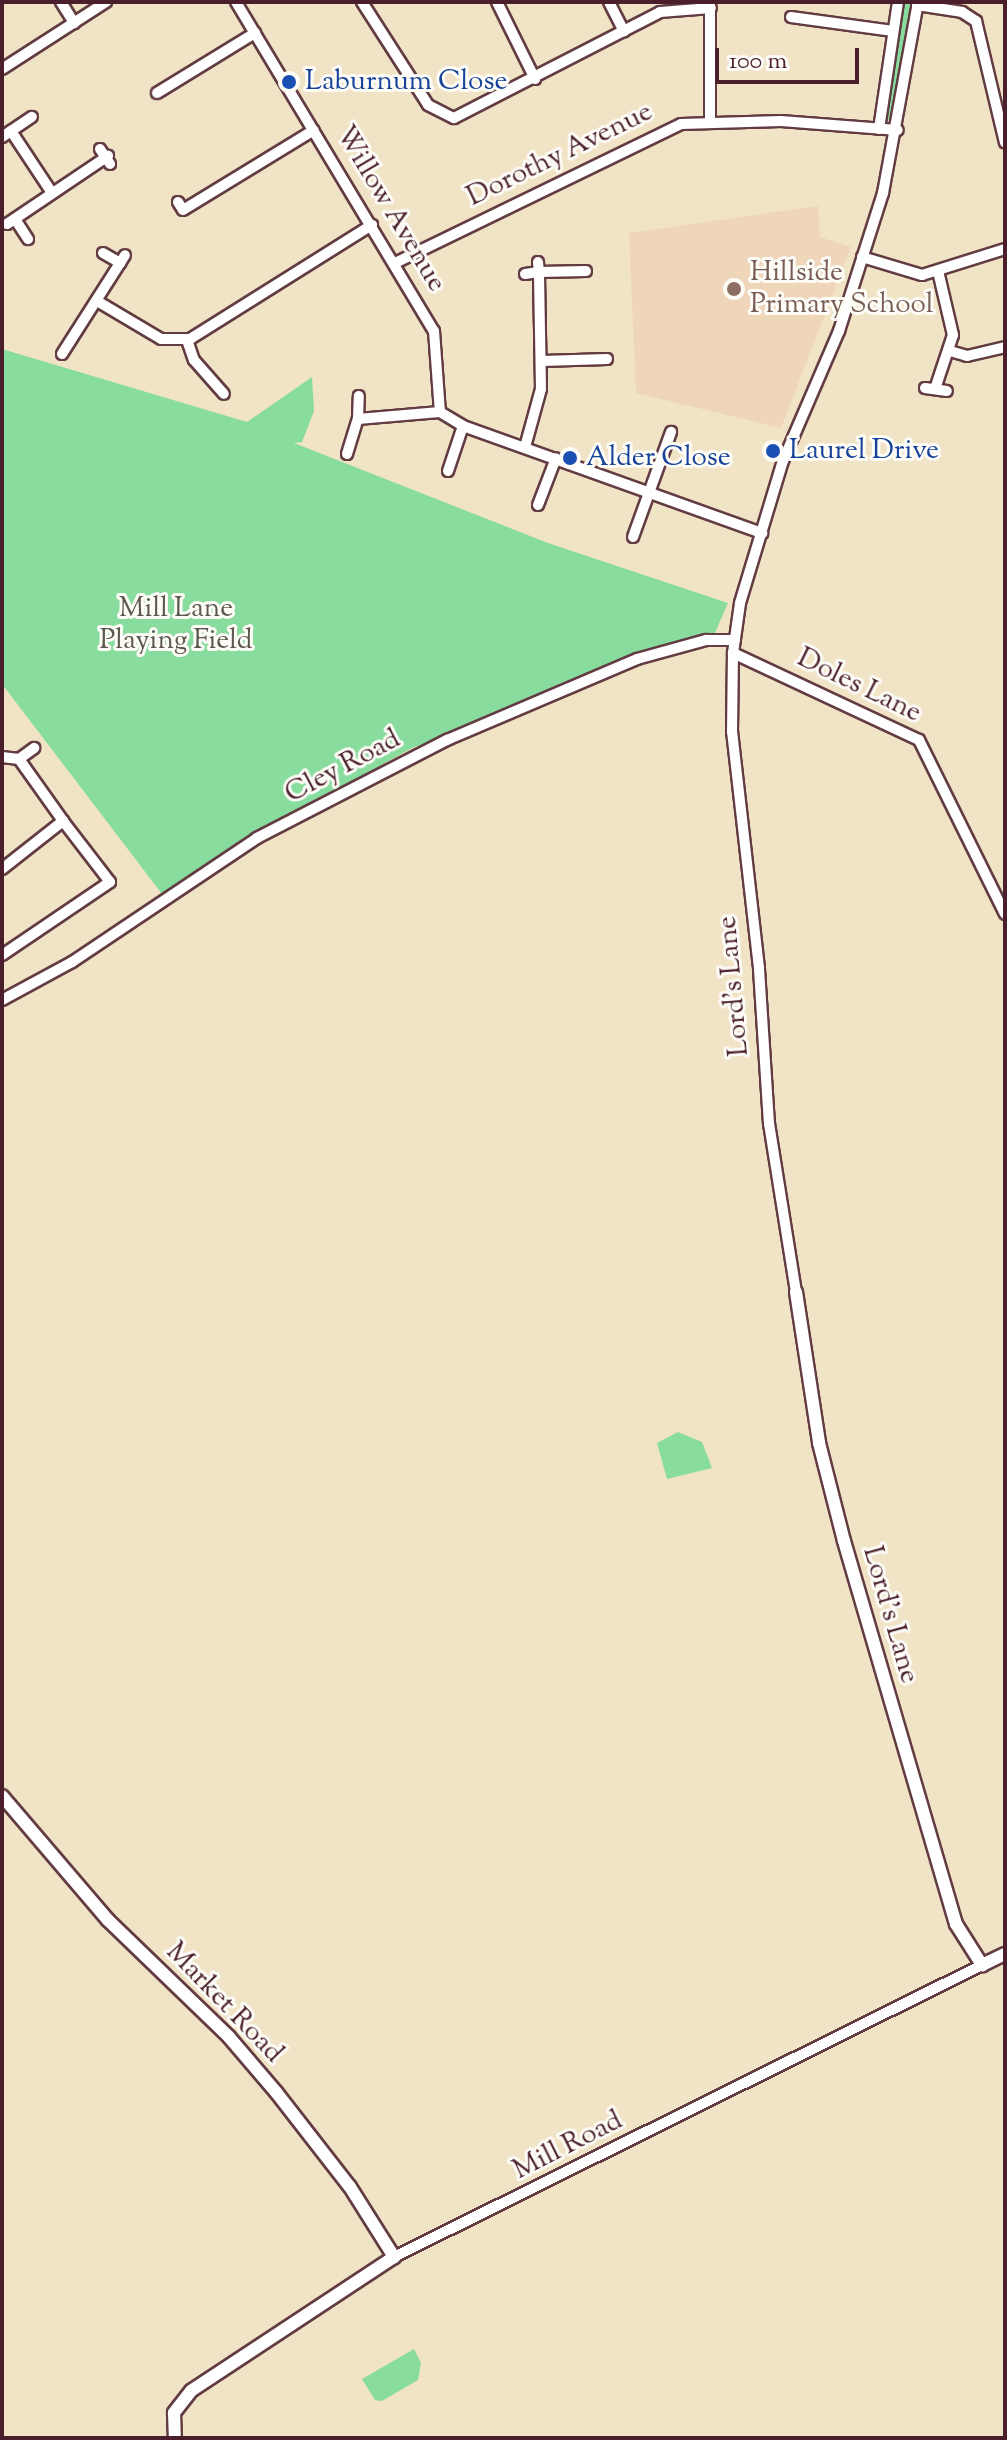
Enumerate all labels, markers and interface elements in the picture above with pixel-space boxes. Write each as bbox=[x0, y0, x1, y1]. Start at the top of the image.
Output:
scale bar bbox=[719, 32, 863, 82]
text: 100 m bbox=[729, 45, 787, 79]
place label: Laburnum Close bbox=[305, 65, 507, 99]
marker: Laburnum Close bbox=[280, 73, 298, 91]
street label: Dorothy Avenue bbox=[462, 96, 658, 214]
street label: Willow Avenue bbox=[327, 120, 453, 298]
place label: Hillside Primary School bbox=[750, 256, 934, 322]
marker: Hillside Primary School bbox=[725, 280, 743, 298]
place label: Laurel Drive bbox=[789, 434, 939, 468]
place label: Alder Close bbox=[586, 441, 731, 475]
marker: Laurel Drive bbox=[764, 442, 782, 460]
marker: Alder Close bbox=[561, 449, 579, 467]
park label: Mill Lane Playing Field bbox=[99, 592, 253, 658]
street label: Doles Lane bbox=[791, 642, 927, 730]
street label: Cley Road bbox=[280, 723, 406, 811]
street label: Lord's Lane bbox=[711, 914, 757, 1058]
street label: Lord's Lane bbox=[854, 1543, 926, 1687]
street label: Market Road bbox=[158, 1936, 290, 2070]
street label: Mill Road bbox=[508, 2104, 628, 2188]

